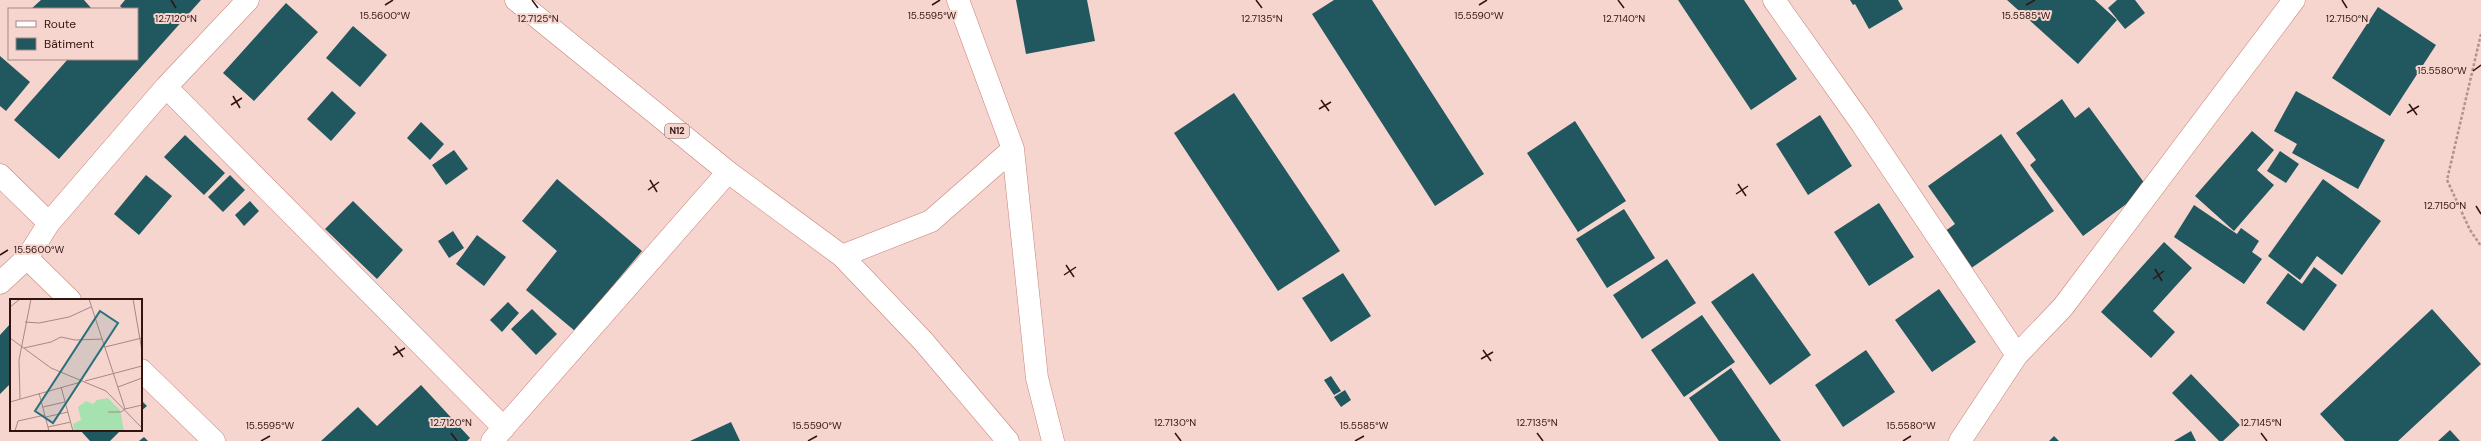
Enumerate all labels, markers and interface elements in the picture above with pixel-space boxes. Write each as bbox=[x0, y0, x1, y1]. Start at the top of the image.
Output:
legend bbox=[8, 8, 138, 60]
text: 15.5600°W bbox=[360, 9, 411, 22]
text: 15.5595°W bbox=[908, 9, 957, 22]
text: 15.5590°W bbox=[1454, 9, 1504, 22]
text: 15.5585°W bbox=[2002, 9, 2051, 22]
text: 12.7120°N bbox=[155, 12, 197, 25]
text: 12.7125°N bbox=[517, 12, 559, 25]
text: 12.7135°N bbox=[1241, 12, 1283, 25]
text: 12.7140°N bbox=[1603, 12, 1645, 25]
text: 12.7150°N bbox=[2326, 12, 2368, 25]
text: Route bbox=[44, 16, 76, 32]
text: Bâtiment bbox=[44, 36, 95, 52]
text: 15.5580°W bbox=[2417, 64, 2467, 77]
road number: N12 bbox=[665, 124, 689, 138]
text: 12.7150°N bbox=[2424, 199, 2466, 212]
text: 15.5600°W bbox=[14, 243, 65, 256]
inset map bbox=[10, 299, 142, 431]
text: 12.7120°N bbox=[430, 416, 472, 429]
text: 12.7130°N bbox=[1154, 416, 1196, 429]
text: 12.7135°N bbox=[1516, 416, 1558, 429]
text: 12.7145°N bbox=[2240, 416, 2282, 429]
text: 15.5595°W bbox=[246, 419, 295, 432]
text: 15.5590°W bbox=[792, 419, 842, 432]
text: 15.5585°W bbox=[1340, 419, 1389, 432]
text: 15.5580°W bbox=[1886, 419, 1936, 432]

